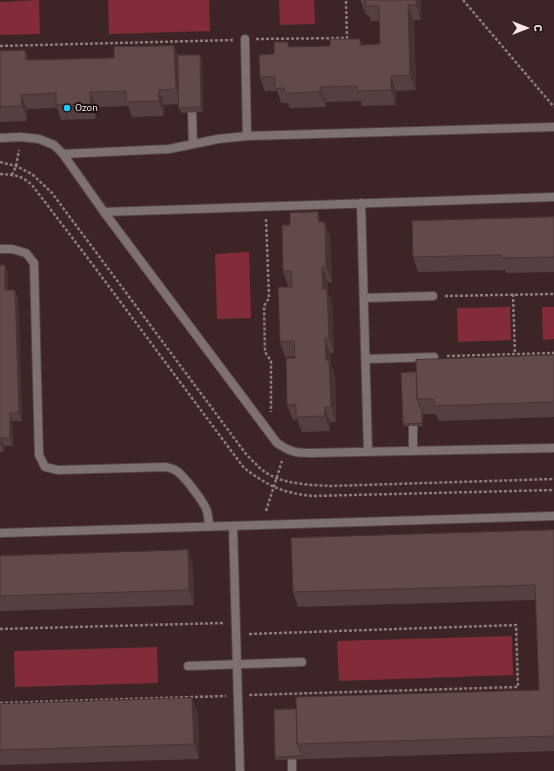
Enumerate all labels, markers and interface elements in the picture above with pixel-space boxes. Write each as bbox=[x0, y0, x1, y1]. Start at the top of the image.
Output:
north arrow bbox=[506, 8, 546, 48]
text: С bbox=[531, 24, 545, 32]
place label: Ozon bbox=[75, 102, 98, 114]
marker: Ozon bbox=[62, 103, 72, 113]

